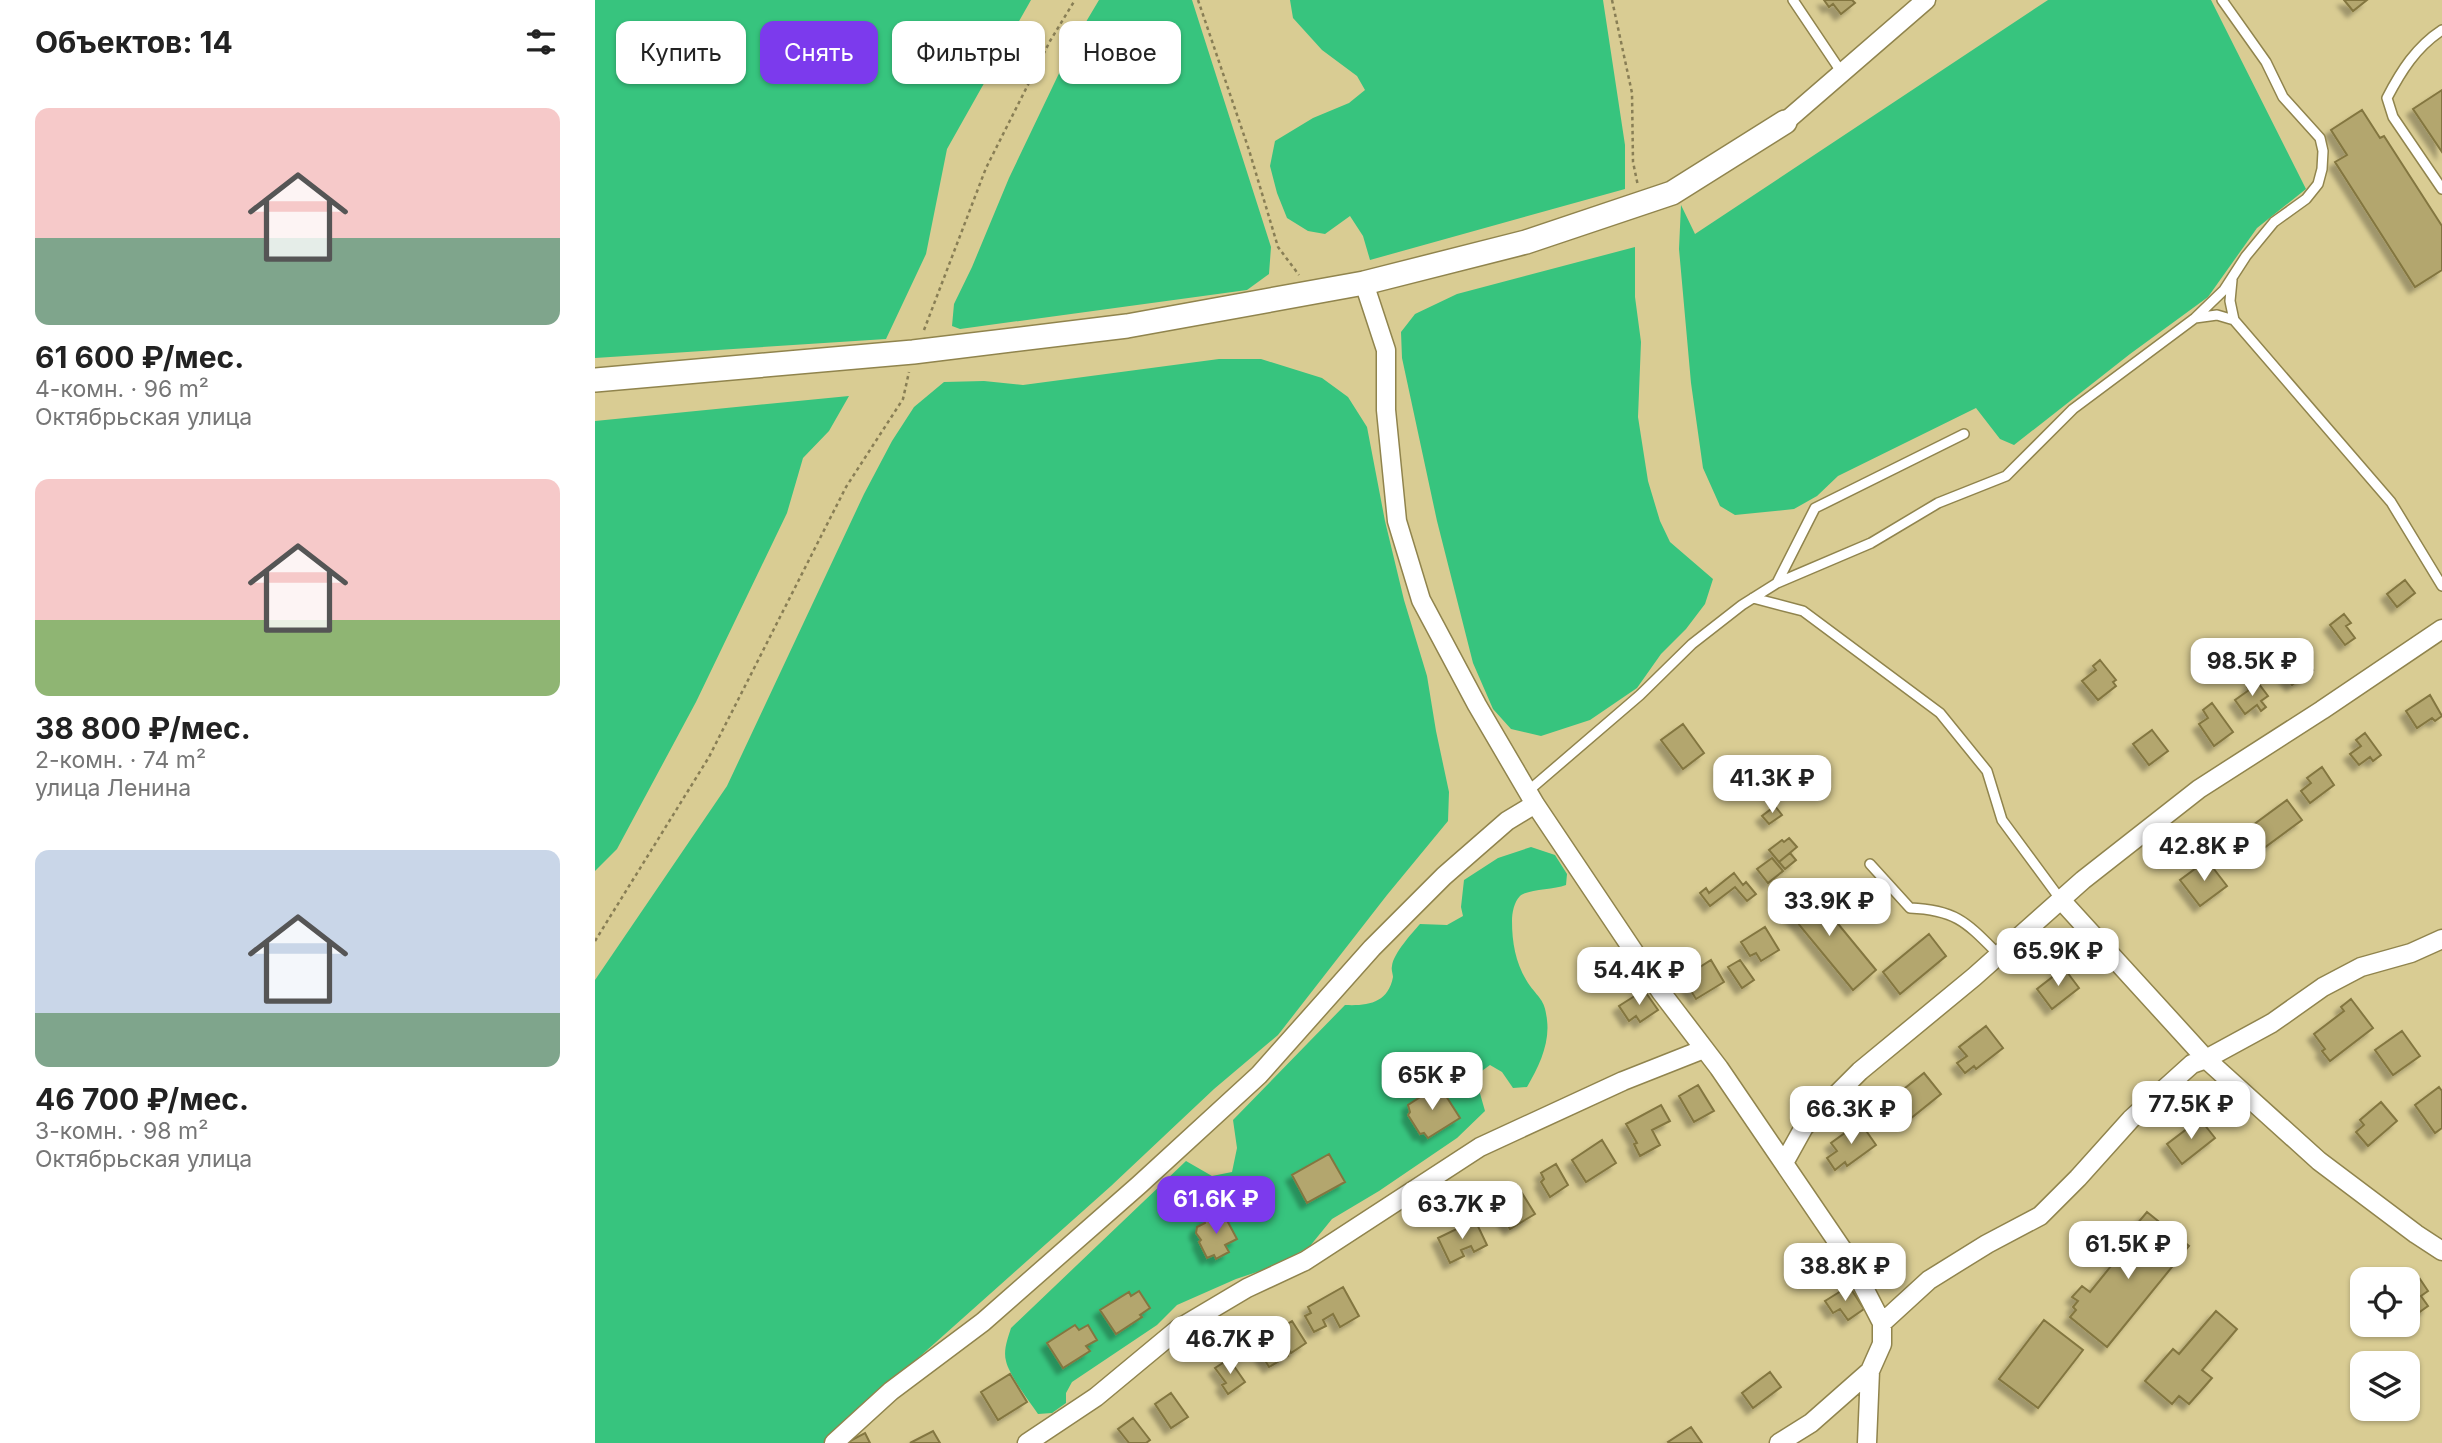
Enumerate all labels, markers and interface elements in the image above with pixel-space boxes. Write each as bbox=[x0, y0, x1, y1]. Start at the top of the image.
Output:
chip: Купить bbox=[616, 21, 746, 84]
chip: Снять bbox=[760, 21, 878, 84]
chip: Фильтры bbox=[892, 21, 1045, 84]
chip: Новое bbox=[1059, 21, 1181, 84]
icon: filters bbox=[522, 23, 560, 61]
text: Объектов: 14 bbox=[35, 24, 233, 60]
icon: home bbox=[235, 154, 361, 280]
text: 61 600 ₽/мес. bbox=[35, 339, 244, 375]
text: 4-комн. · 96 m² bbox=[35, 375, 209, 403]
text: Октябрьская улица bbox=[35, 403, 252, 431]
icon: home bbox=[235, 525, 361, 651]
pin: 98.5K ₽ bbox=[2187, 638, 2317, 698]
text: 98.5K ₽ bbox=[2207, 647, 2297, 675]
text: 38 800 ₽/мес. bbox=[35, 710, 251, 746]
text: 2-комн. · 74 m² bbox=[35, 746, 206, 774]
pin: 41.3K ₽ bbox=[1707, 756, 1837, 815]
text: 41.3K ₽ bbox=[1729, 764, 1815, 792]
text: улица Ленина bbox=[35, 774, 191, 802]
pin: 42.8K ₽ bbox=[2139, 824, 2269, 883]
text: 42.8K ₽ bbox=[2158, 832, 2250, 860]
pin: 33.9K ₽ bbox=[1764, 878, 1894, 938]
text: 33.9K ₽ bbox=[1784, 887, 1874, 915]
icon: home bbox=[235, 896, 361, 1022]
pin: 65.9K ₽ bbox=[1993, 928, 2123, 988]
text: 65.9K ₽ bbox=[2013, 937, 2103, 965]
pin: 54.4K ₽ bbox=[1574, 948, 1704, 1007]
text: 54.4K ₽ bbox=[1593, 956, 1685, 984]
pin: 65K ₽ bbox=[1383, 1052, 1481, 1112]
text: 65K ₽ bbox=[1398, 1061, 1466, 1089]
text: 46 700 ₽/мес. bbox=[35, 1081, 249, 1117]
pin: 77.5K ₽ bbox=[2126, 1082, 2256, 1141]
pin: 66.3K ₽ bbox=[1786, 1086, 1916, 1146]
text: 77.5K ₽ bbox=[2148, 1090, 2234, 1118]
text: 66.3K ₽ bbox=[1806, 1095, 1896, 1123]
text: 3-комн. · 98 m² bbox=[35, 1117, 208, 1145]
text: Октябрьская улица bbox=[35, 1145, 252, 1173]
pin: 61.6K ₽ bbox=[1151, 1176, 1281, 1236]
pin: 63.7K ₽ bbox=[1397, 1182, 1527, 1241]
text: 61.6K ₽ bbox=[1173, 1185, 1259, 1213]
text: 63.7K ₽ bbox=[1418, 1190, 1506, 1218]
pin: 61.5K ₽ bbox=[2063, 1222, 2193, 1281]
text: 61.5K ₽ bbox=[2085, 1230, 2171, 1258]
pin: 38.8K ₽ bbox=[1780, 1244, 1910, 1303]
text: 38.8K ₽ bbox=[1800, 1252, 1890, 1280]
map controls bbox=[2350, 1267, 2420, 1421]
button: locate bbox=[2350, 1267, 2420, 1337]
pin: 46.7K ₽ bbox=[1165, 1316, 1295, 1376]
text: 46.7K ₽ bbox=[1185, 1325, 1275, 1353]
button: layers bbox=[2350, 1351, 2420, 1421]

